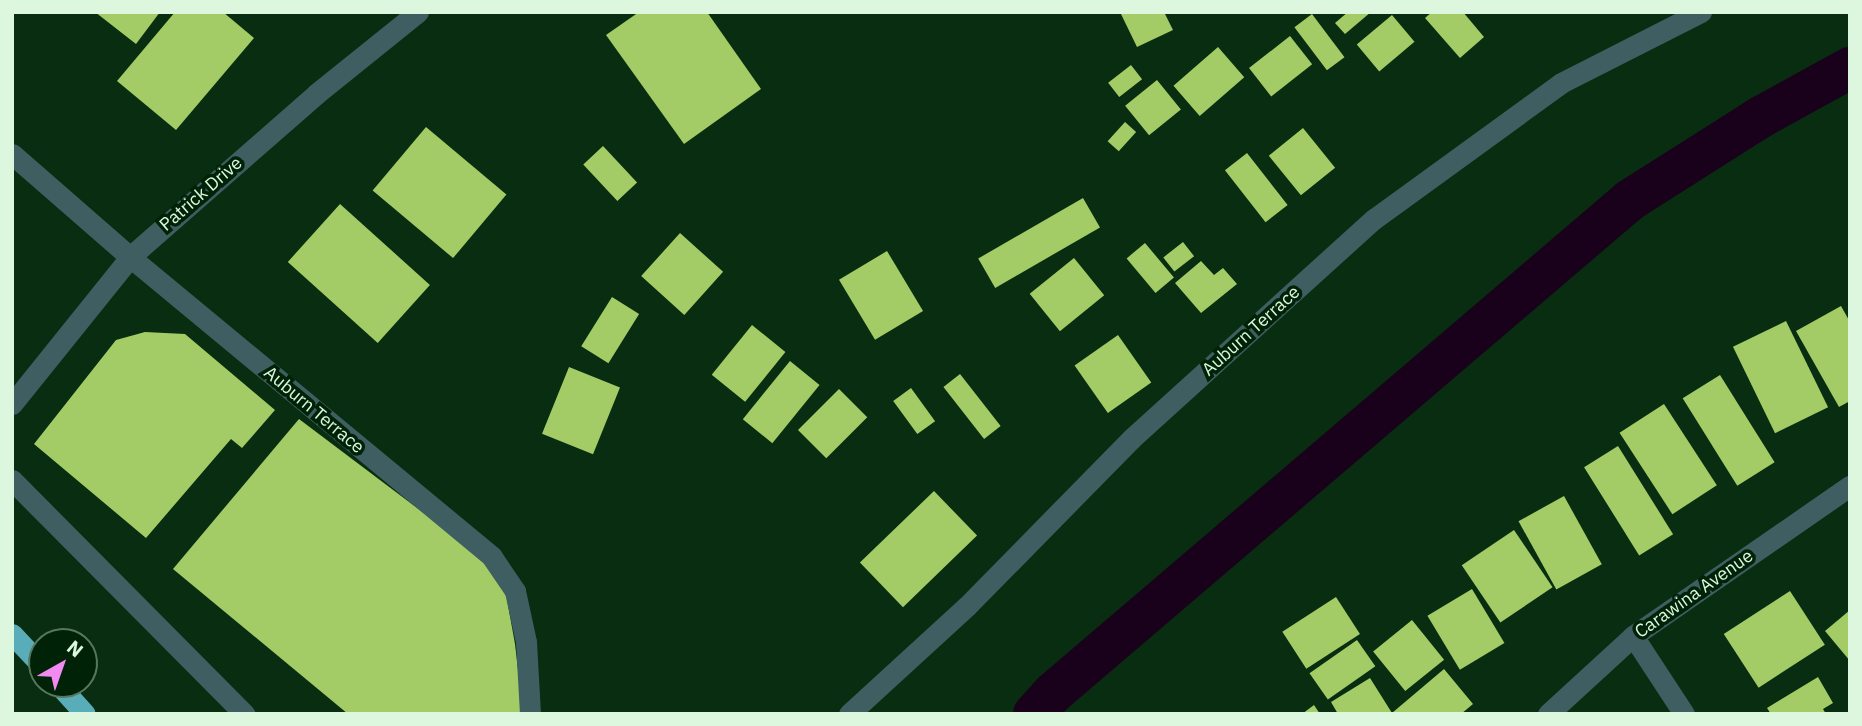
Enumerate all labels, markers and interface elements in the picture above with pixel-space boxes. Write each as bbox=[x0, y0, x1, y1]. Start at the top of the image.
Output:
street label: Patrick Drive bbox=[155, 152, 247, 236]
street label: Auburn Terrace bbox=[1198, 281, 1304, 381]
street label: Auburn Terrace bbox=[260, 362, 368, 458]
street label: Carawina Avenue bbox=[1631, 545, 1757, 643]
north arrow bbox=[28, 628, 98, 698]
text: N bbox=[62, 635, 88, 662]

